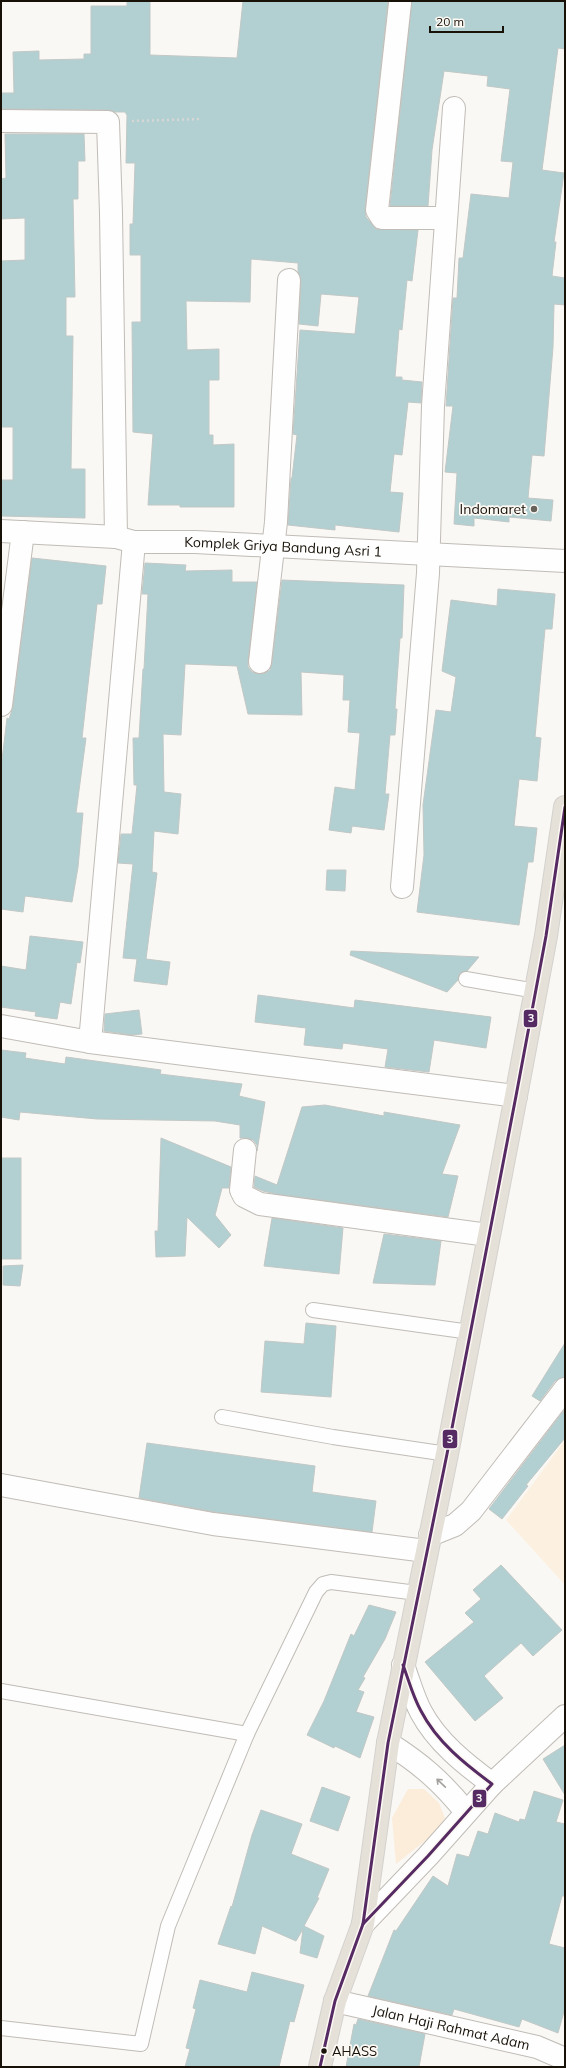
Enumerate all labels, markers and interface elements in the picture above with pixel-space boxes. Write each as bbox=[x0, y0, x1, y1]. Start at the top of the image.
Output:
scale bar bbox=[430, 8, 503, 34]
text: 20 m bbox=[436, 14, 464, 29]
place label: Indomaret bbox=[460, 500, 526, 518]
marker: Indomaret bbox=[529, 504, 539, 514]
street label: Komplek Griya Bandung Asri 1 bbox=[184, 533, 382, 561]
line badge: 3 bbox=[523, 1009, 538, 1028]
text: 3 bbox=[528, 1011, 535, 1025]
line badge: 3 bbox=[442, 1429, 458, 1449]
text: 3 bbox=[447, 1432, 454, 1446]
one-way arrow bbox=[436, 1778, 446, 1787]
line badge: 3 bbox=[472, 1789, 487, 1808]
text: 3 bbox=[476, 1791, 483, 1805]
street label: Jalan Haji Rahmat Adam bbox=[371, 2001, 532, 2054]
place label: AHASS bbox=[332, 2043, 377, 2059]
marker: AHASS bbox=[319, 2046, 329, 2056]

